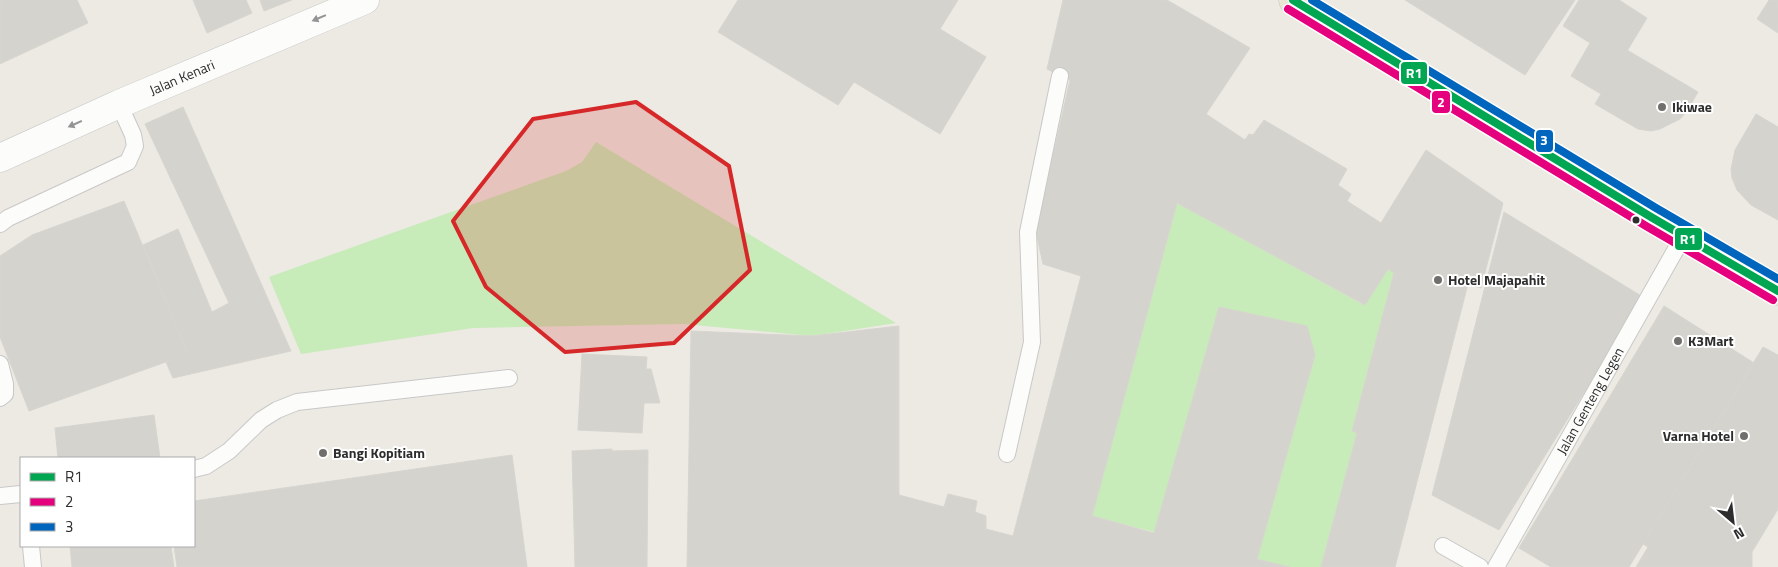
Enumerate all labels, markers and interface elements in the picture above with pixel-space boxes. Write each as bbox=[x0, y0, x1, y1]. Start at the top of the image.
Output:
one-way arrow bbox=[312, 15, 326, 23]
street label: Jalan Kenari bbox=[146, 54, 218, 100]
line badge: R1 bbox=[1400, 61, 1428, 85]
text: R1 bbox=[1406, 62, 1422, 83]
line badge: 2 bbox=[1431, 90, 1451, 114]
text: 2 bbox=[1437, 91, 1445, 112]
place label: Ikiwae bbox=[1672, 96, 1712, 117]
marker: Ikiwae bbox=[1656, 101, 1668, 113]
one-way arrow bbox=[68, 121, 82, 129]
line badge: 3 bbox=[1535, 129, 1554, 153]
text: 3 bbox=[1540, 129, 1548, 150]
unlabelled marker bbox=[1631, 215, 1641, 225]
line badge: R1 bbox=[1674, 227, 1703, 251]
text: R1 bbox=[1680, 228, 1696, 249]
place label: Hotel Majapahit bbox=[1448, 269, 1545, 290]
marker: Hotel Majapahit bbox=[1432, 274, 1444, 286]
place label: K3Mart bbox=[1688, 330, 1734, 351]
marker: K3Mart bbox=[1672, 335, 1684, 347]
street label: Jalan Genteng Legen bbox=[1551, 343, 1629, 458]
place label: Varna Hotel bbox=[1663, 425, 1734, 446]
marker: Varna Hotel bbox=[1738, 430, 1750, 442]
place label: Bangi Kopitiam bbox=[333, 442, 425, 463]
marker: Bangi Kopitiam bbox=[317, 447, 329, 459]
legend bbox=[20, 457, 195, 547]
text: R1 bbox=[65, 465, 83, 488]
text: 2 bbox=[65, 490, 73, 513]
north arrow bbox=[1708, 497, 1758, 547]
text: 3 bbox=[65, 515, 73, 538]
text: N bbox=[1730, 522, 1749, 545]

